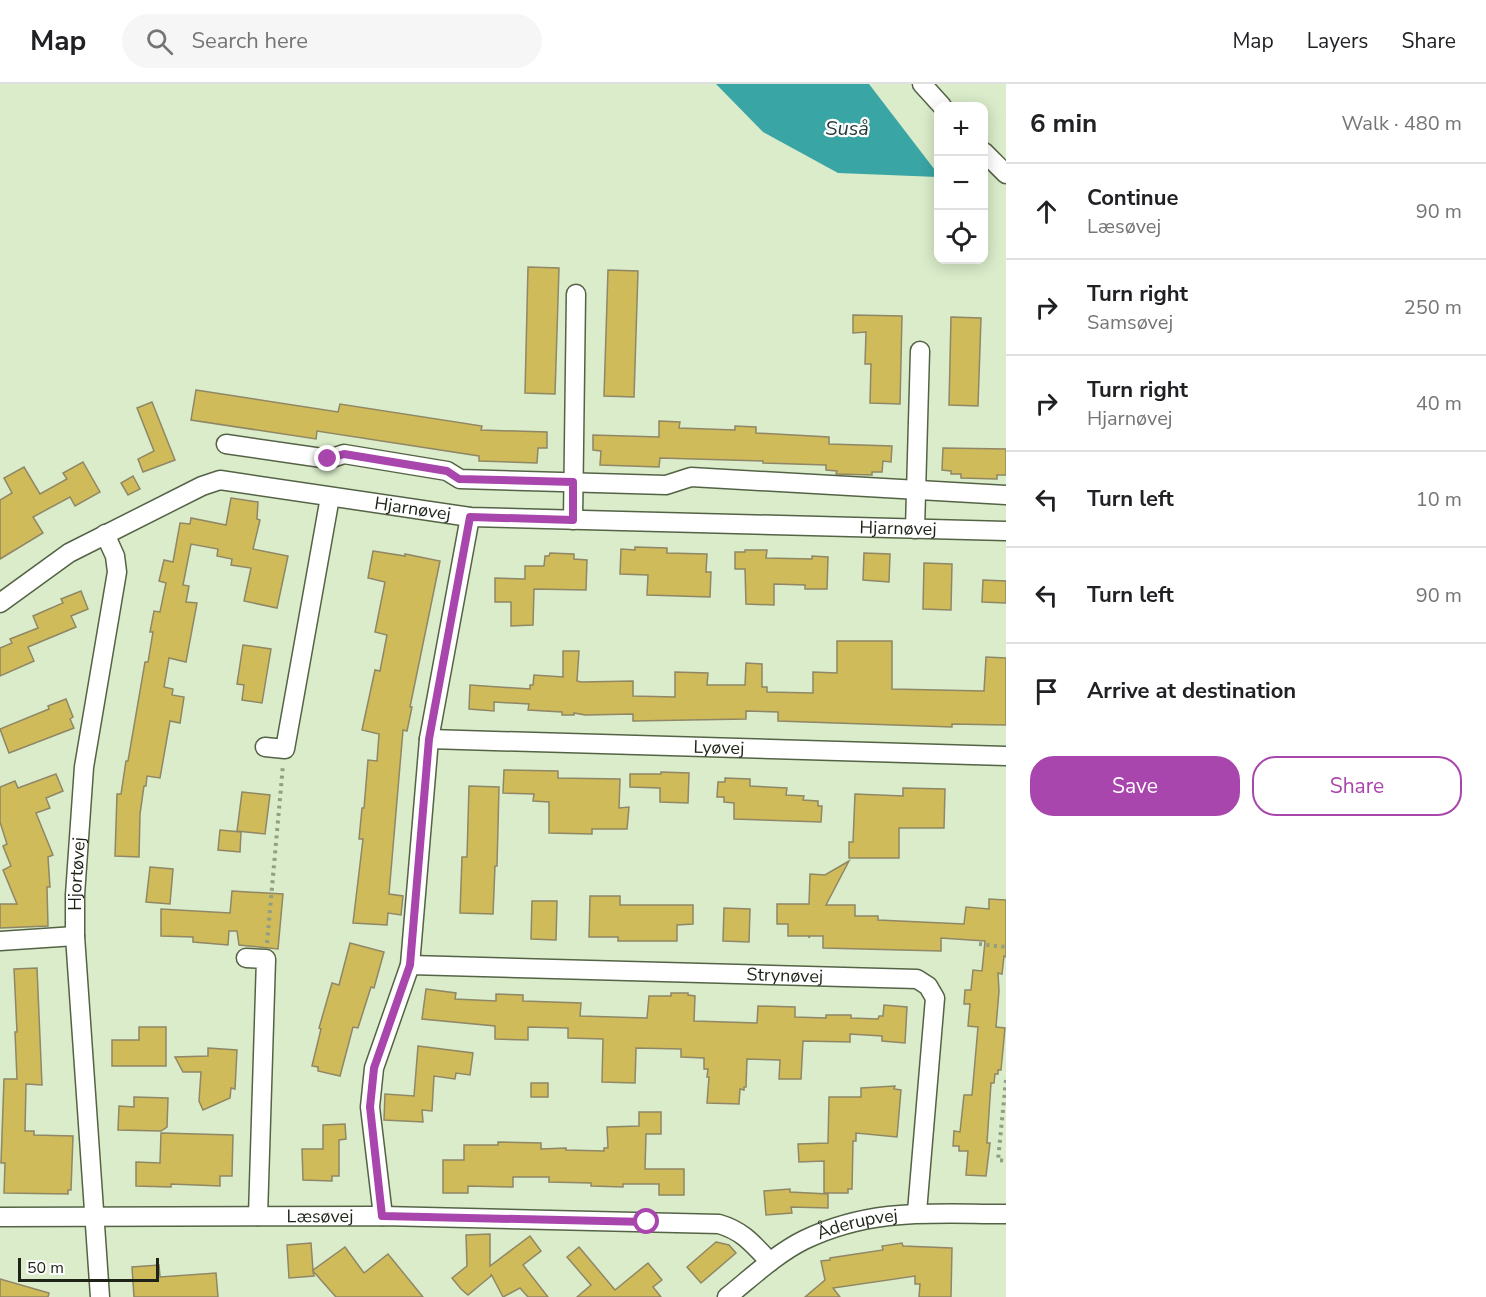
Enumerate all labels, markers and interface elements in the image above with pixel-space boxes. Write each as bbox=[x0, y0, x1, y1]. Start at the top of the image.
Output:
search box bbox=[122, 14, 542, 68]
text: Map bbox=[30, 22, 86, 60]
icon: search bbox=[143, 25, 176, 58]
text: Search here bbox=[191, 26, 308, 56]
text: Map bbox=[1232, 27, 1274, 55]
text: Layers bbox=[1307, 27, 1368, 55]
text: Share bbox=[1401, 27, 1456, 55]
map controls bbox=[934, 102, 988, 264]
button: + bbox=[934, 102, 988, 156]
text: 6 min bbox=[1030, 106, 1097, 141]
text: Walk · 480 m bbox=[1342, 110, 1462, 137]
water label: Suså bbox=[825, 115, 869, 142]
button: − bbox=[934, 156, 988, 210]
text: Continue bbox=[1087, 183, 1178, 213]
icon: ahead bbox=[1030, 195, 1063, 228]
text: 90 m bbox=[1416, 198, 1462, 225]
button: locate bbox=[934, 210, 988, 264]
text: Læsøvej bbox=[1087, 213, 1161, 240]
text: Turn right bbox=[1087, 279, 1188, 309]
icon: right bbox=[1030, 291, 1063, 324]
text: 250 m bbox=[1404, 294, 1462, 321]
text: Samsøvej bbox=[1087, 309, 1173, 336]
text: Turn right bbox=[1087, 375, 1188, 405]
icon: right bbox=[1030, 387, 1063, 420]
text: 40 m bbox=[1416, 390, 1462, 417]
text: Hjarnøvej bbox=[1087, 405, 1173, 432]
route end bbox=[314, 445, 340, 471]
icon: left bbox=[1030, 483, 1063, 516]
text: Turn left bbox=[1087, 484, 1174, 514]
text: 10 m bbox=[1416, 486, 1462, 513]
street label: Hjarnøvej bbox=[373, 491, 453, 526]
street label: Hjarnøvej bbox=[859, 515, 937, 541]
icon: left bbox=[1030, 579, 1063, 612]
text: Turn left bbox=[1087, 580, 1174, 610]
text: 90 m bbox=[1416, 582, 1462, 609]
icon: arrive bbox=[1030, 675, 1063, 708]
text: Arrive at destination bbox=[1087, 676, 1296, 706]
street label: Lyøvej bbox=[693, 735, 745, 760]
button: Save bbox=[1030, 756, 1240, 816]
button: Share bbox=[1252, 756, 1462, 816]
street label: Hjortøvej bbox=[63, 836, 91, 911]
street label: Strynøvej bbox=[746, 962, 824, 988]
street label: Åderupvej bbox=[813, 1203, 899, 1245]
street label: Læsøvej bbox=[287, 1204, 353, 1228]
route start bbox=[633, 1208, 659, 1234]
scale bar bbox=[18, 1255, 159, 1282]
text: 50 m bbox=[27, 1257, 64, 1279]

